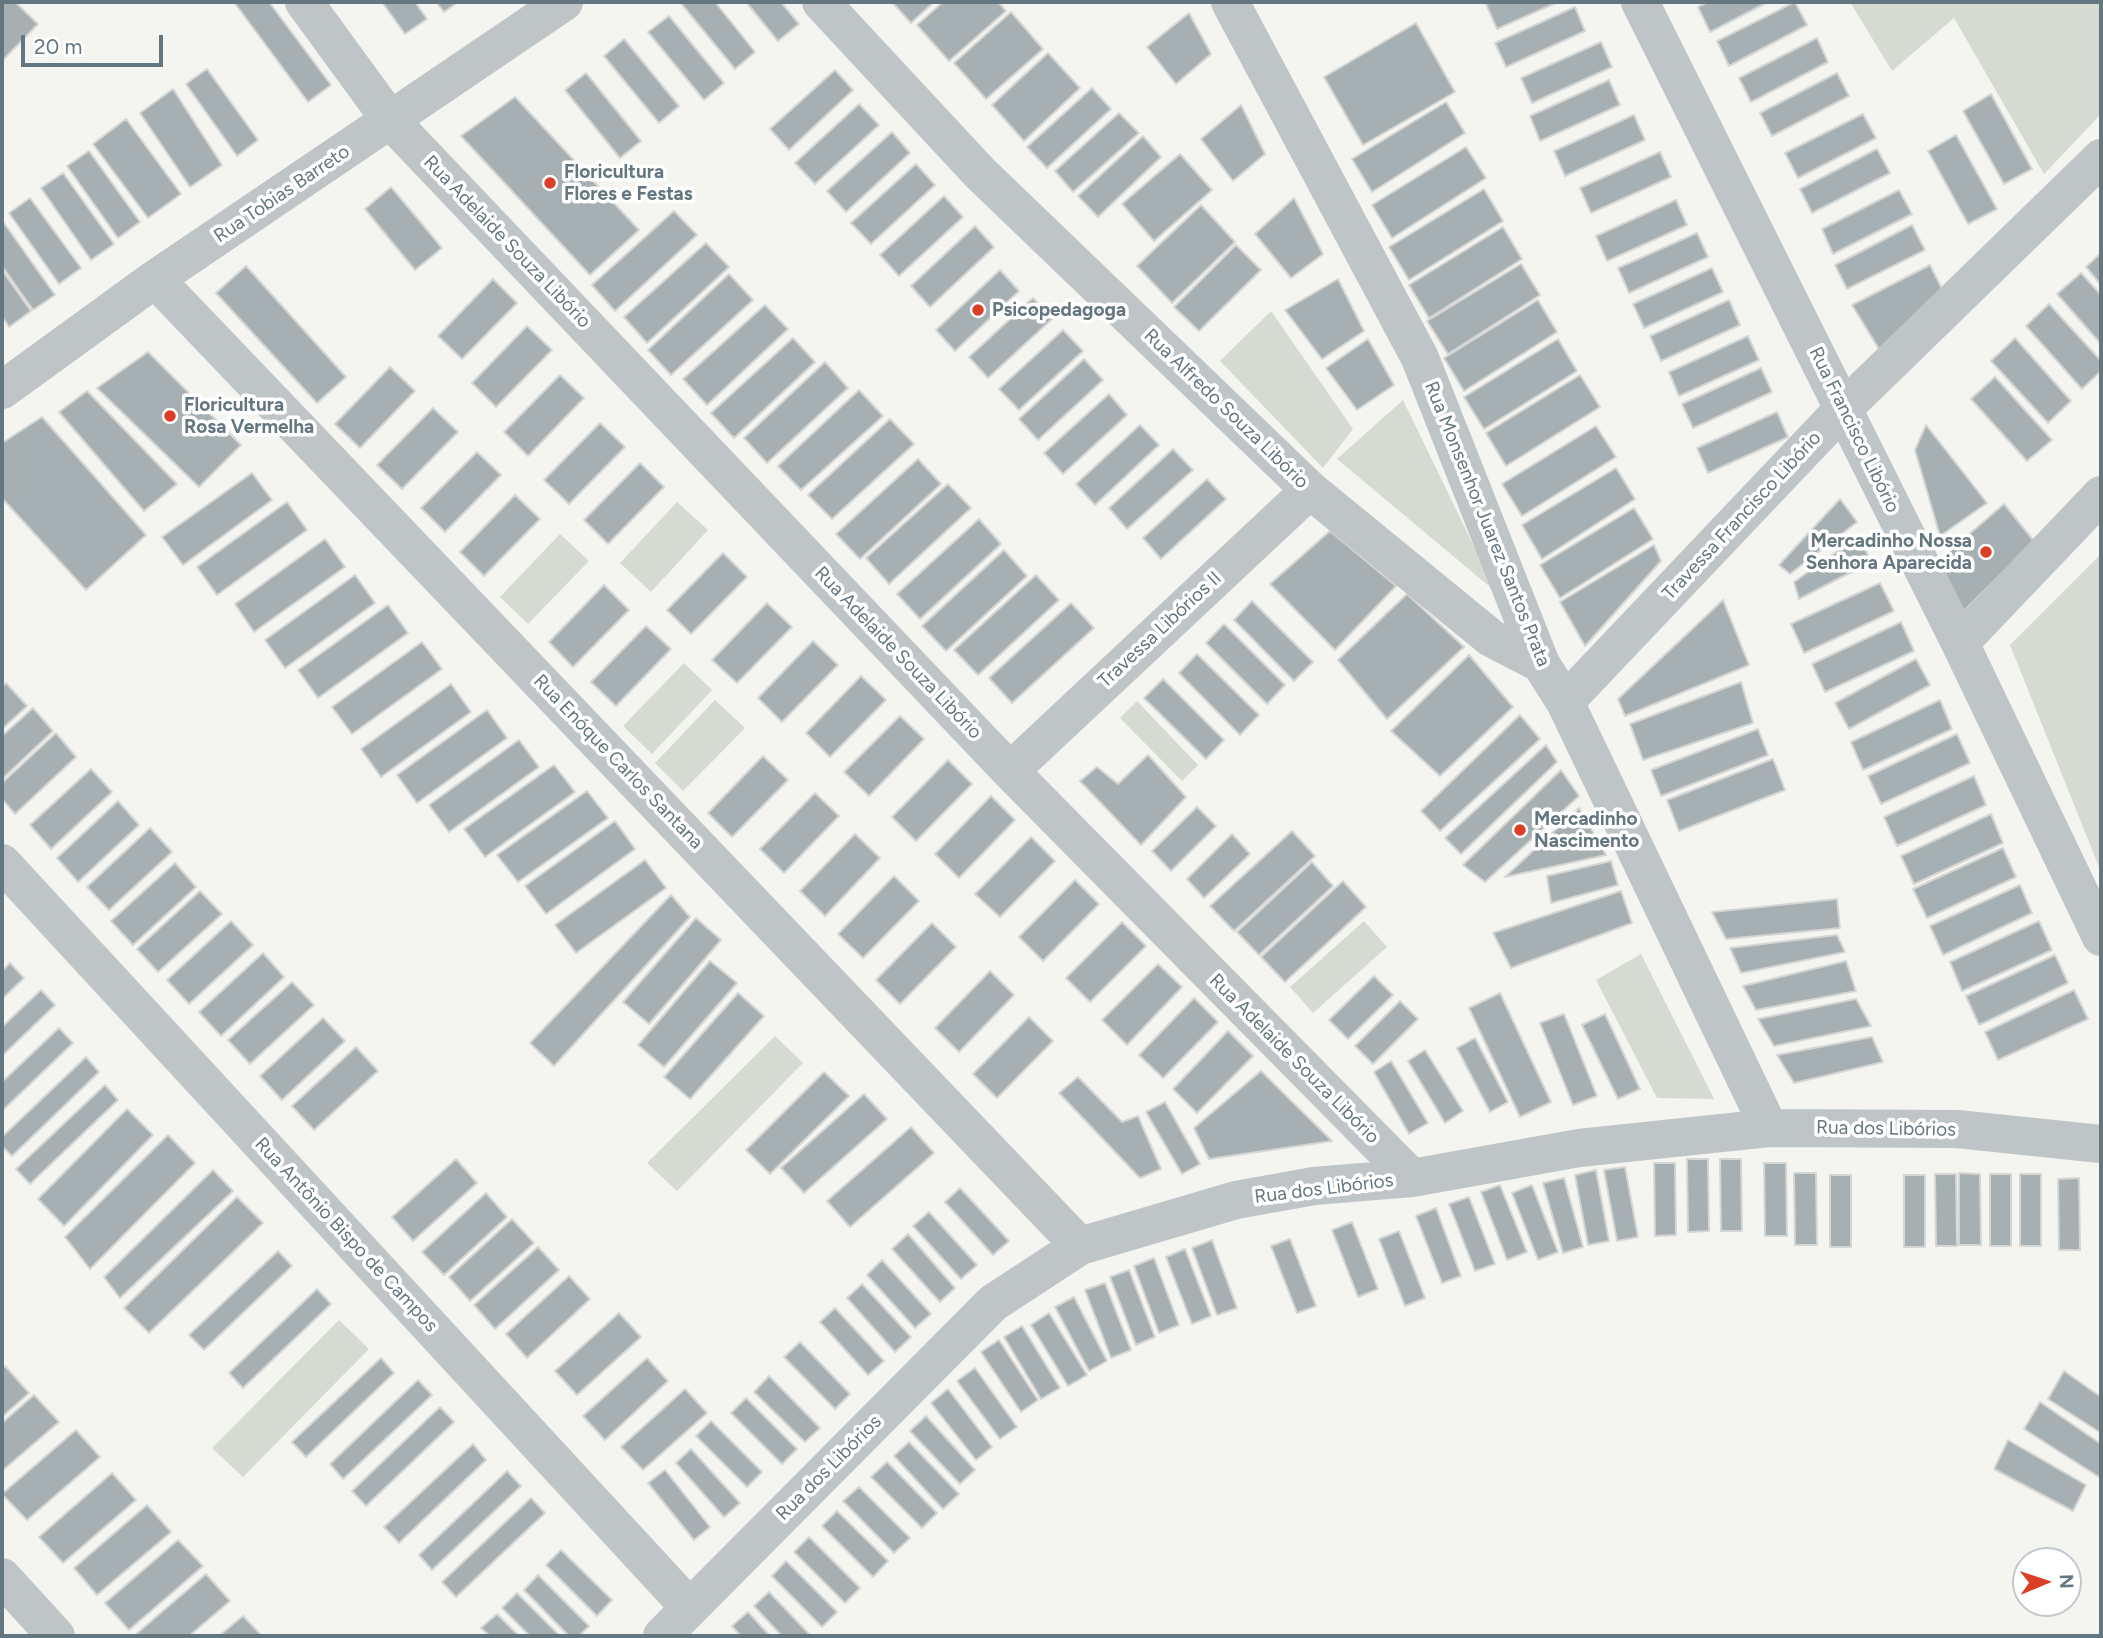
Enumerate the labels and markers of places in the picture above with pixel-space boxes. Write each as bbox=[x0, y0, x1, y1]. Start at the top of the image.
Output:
place label: Floricultura Flores e Festas bbox=[564, 161, 693, 205]
marker: Floricultura Flores e Festas bbox=[542, 175, 558, 191]
place label: Psicopedagoga bbox=[992, 299, 1126, 321]
marker: Psicopedagoga bbox=[970, 302, 986, 318]
place label: Floricultura Rosa Vermelha bbox=[184, 394, 314, 438]
marker: Floricultura Rosa Vermelha bbox=[162, 408, 178, 424]
place label: Mercadinho Nossa Senhora Aparecida bbox=[1806, 530, 1972, 574]
marker: Mercadinho Nossa Senhora Aparecida bbox=[1978, 544, 1994, 560]
place label: Mercadinho Nascimento bbox=[1534, 808, 1639, 852]
marker: Mercadinho Nascimento bbox=[1512, 822, 1528, 838]

